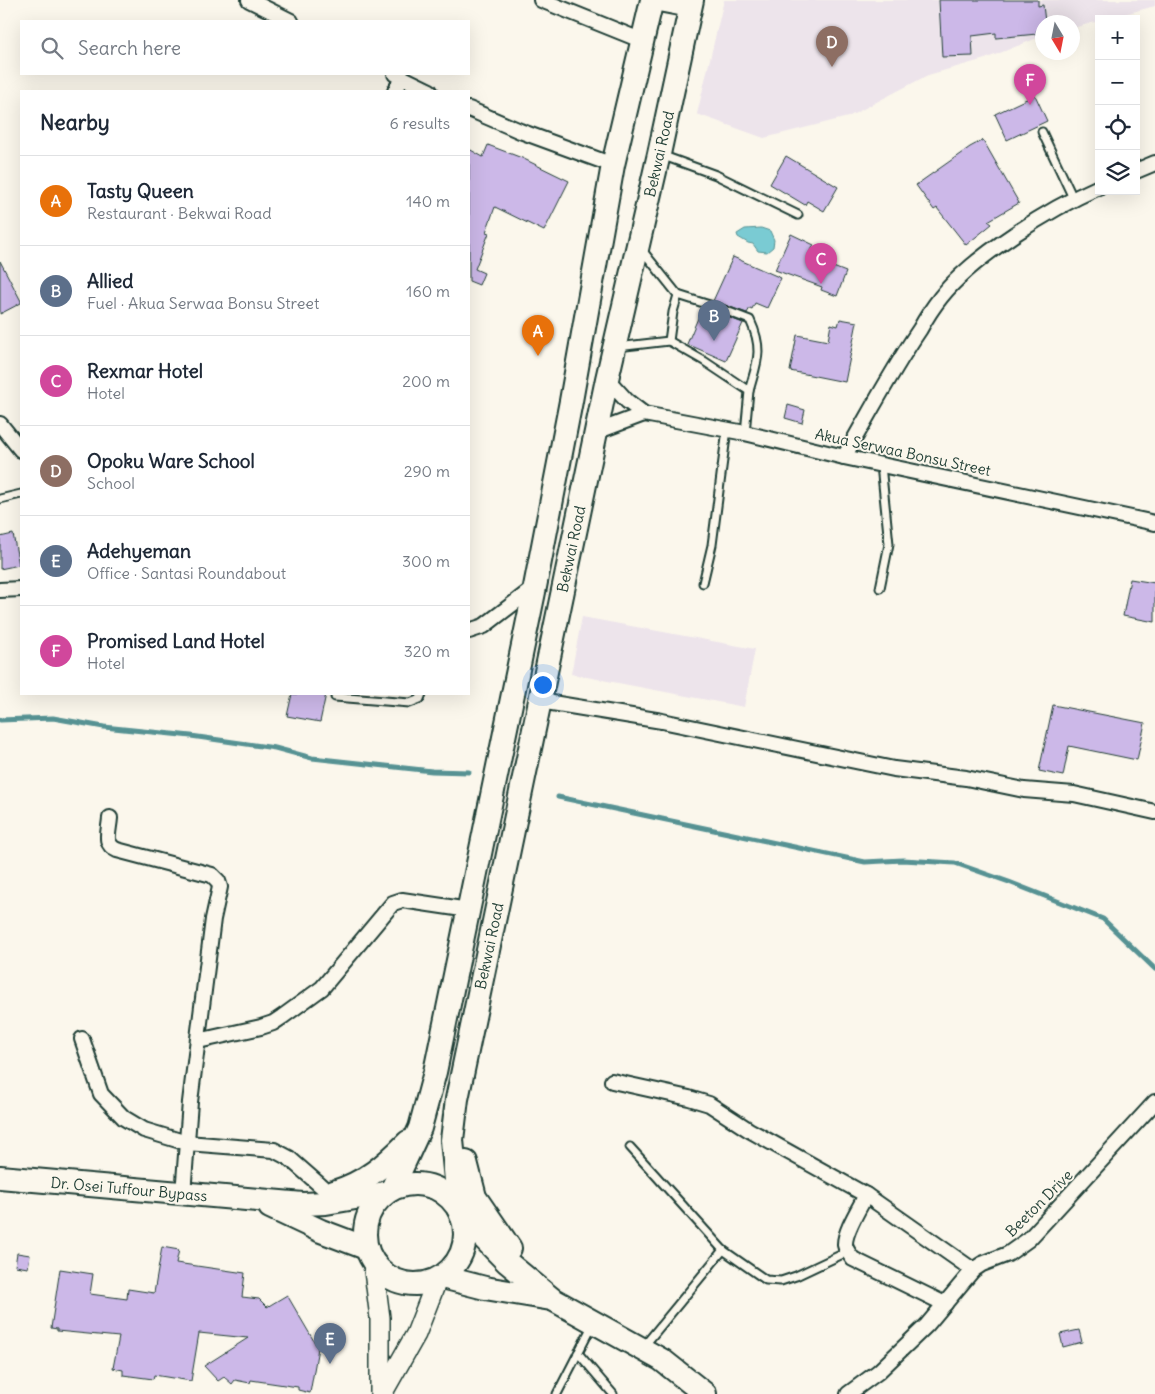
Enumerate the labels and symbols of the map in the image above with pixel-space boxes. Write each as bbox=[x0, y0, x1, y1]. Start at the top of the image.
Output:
north arrow bbox=[1035, 15, 1080, 60]
pin: D bbox=[816, 26, 848, 67]
pin: F bbox=[1014, 64, 1046, 105]
street label: Bekwai Road bbox=[640, 109, 678, 199]
pin: C bbox=[805, 243, 837, 284]
pin: B bbox=[698, 300, 730, 341]
pin: A bbox=[522, 315, 554, 356]
street label: Akua Serwaa Bonsu Street bbox=[813, 424, 993, 480]
street label: Bekwai Road bbox=[553, 504, 589, 594]
your location bbox=[530, 672, 556, 698]
street label: Bekwai Road bbox=[471, 901, 507, 991]
street label: Beeton Drive bbox=[1001, 1165, 1077, 1241]
street label: Dr. Osei Tuffour Bypass bbox=[50, 1173, 208, 1205]
pin: E bbox=[314, 1323, 346, 1364]

